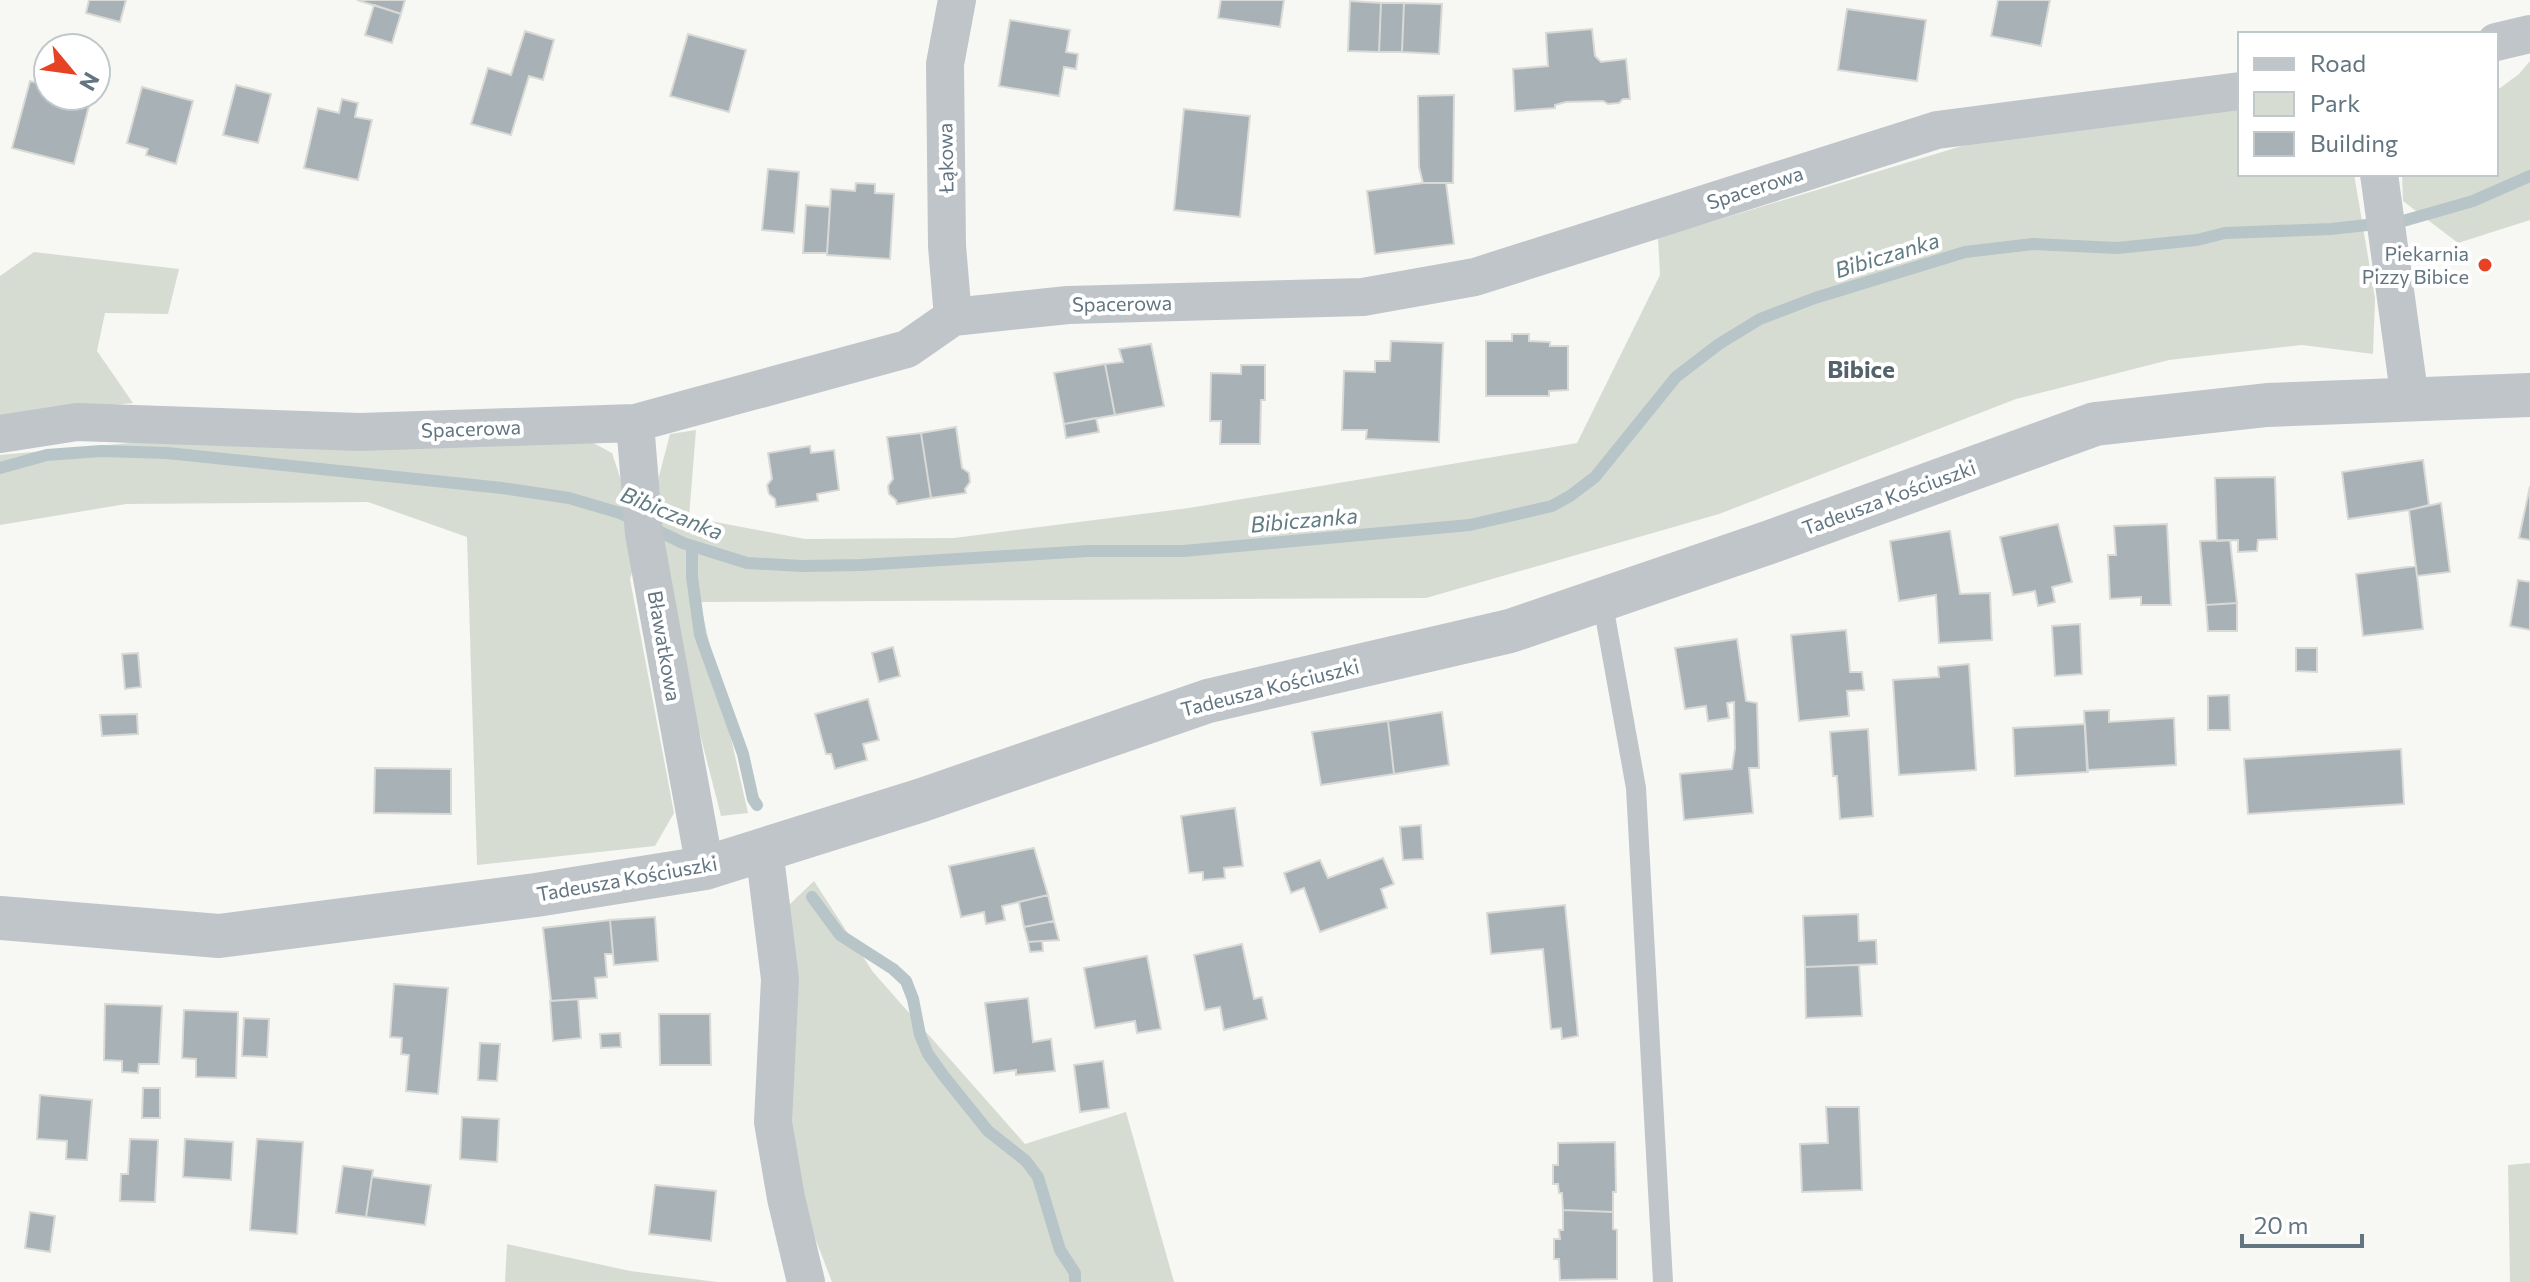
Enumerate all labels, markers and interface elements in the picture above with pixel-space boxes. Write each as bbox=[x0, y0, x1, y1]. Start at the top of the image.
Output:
north arrow bbox=[32, 32, 112, 112]
legend bbox=[2238, 32, 2498, 176]
text: Road bbox=[2310, 48, 2366, 77]
text: N bbox=[74, 68, 106, 96]
text: Park bbox=[2310, 88, 2360, 117]
street label: Łąkowa bbox=[932, 123, 958, 194]
text: Building bbox=[2310, 128, 2398, 157]
street label: Spacerowa bbox=[1703, 160, 1806, 214]
water label: Bibiczanka bbox=[1831, 226, 1942, 283]
place label: Piekarnia Pizzy Bibice bbox=[2362, 241, 2469, 288]
marker: Piekarnia Pizzy Bibice bbox=[2476, 256, 2494, 274]
street label: Spacerowa bbox=[1072, 290, 1172, 316]
district label: Bibice bbox=[1827, 354, 1895, 383]
street label: Spacerowa bbox=[421, 414, 521, 442]
street label: Tadeusza Kościuszki bbox=[1799, 454, 1979, 540]
water label: Bibiczanka bbox=[617, 480, 727, 545]
water label: Bibiczanka bbox=[1249, 501, 1359, 538]
street label: Bławatkowa bbox=[643, 589, 687, 703]
street label: Tadeusza Kościuszki bbox=[1178, 653, 1361, 721]
street label: Tadeusza Kościuszki bbox=[535, 850, 719, 906]
scale bar bbox=[2242, 1198, 2362, 1248]
text: 20 m bbox=[2254, 1210, 2308, 1239]

